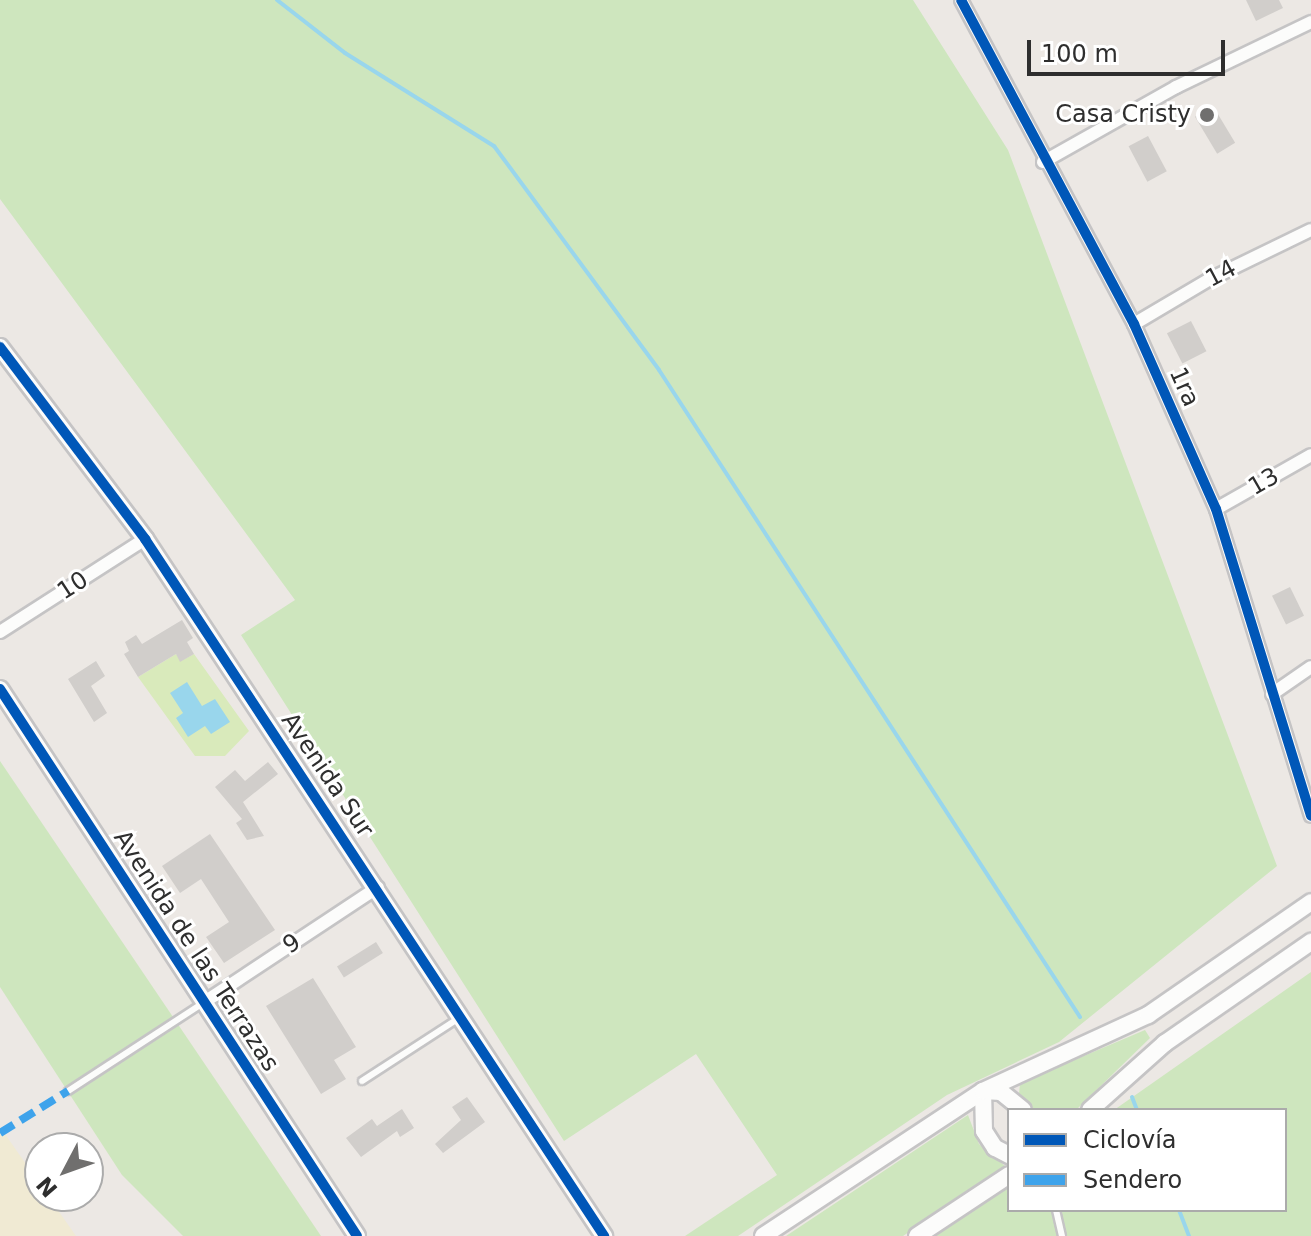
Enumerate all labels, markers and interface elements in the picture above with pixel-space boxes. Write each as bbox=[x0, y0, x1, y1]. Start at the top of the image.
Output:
scale bar bbox=[1031, 24, 1229, 74]
text: 100 m bbox=[1041, 40, 1118, 68]
place label: Casa Cristy bbox=[1055, 101, 1191, 129]
marker: Casa Cristy bbox=[1198, 106, 1216, 124]
street label: 14 bbox=[1201, 254, 1241, 294]
street label: 1ra bbox=[1163, 363, 1205, 411]
street label: 13 bbox=[1244, 462, 1284, 502]
street label: 10 bbox=[52, 566, 94, 606]
street label: Avenida Sur bbox=[275, 707, 379, 843]
street label: Avenida de las Terrazas bbox=[107, 825, 285, 1077]
street label: 9 bbox=[278, 928, 306, 960]
legend bbox=[1007, 1108, 1287, 1212]
text: Ciclovía bbox=[1083, 1126, 1177, 1154]
north arrow bbox=[24, 1132, 104, 1212]
text: Sendero bbox=[1083, 1166, 1182, 1194]
text: N bbox=[32, 1172, 63, 1202]

